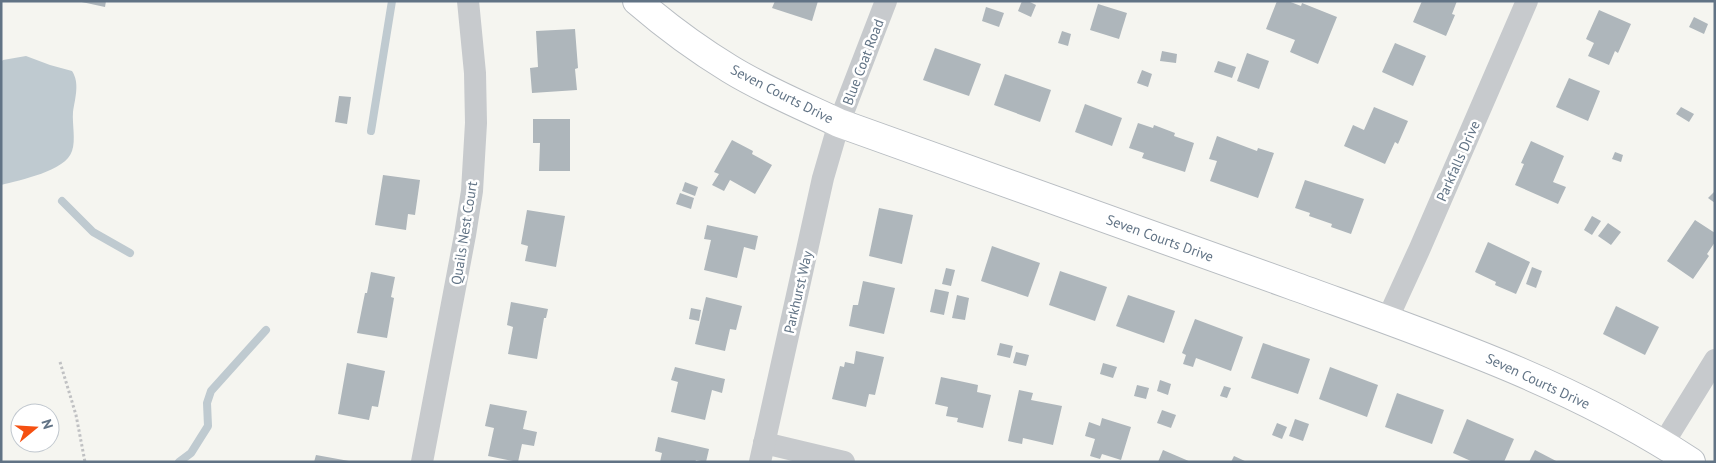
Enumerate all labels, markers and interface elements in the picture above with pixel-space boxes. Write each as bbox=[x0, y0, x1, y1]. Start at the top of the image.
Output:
street label: Blue Coat Road bbox=[838, 16, 888, 108]
street label: Seven Courts Drive bbox=[728, 60, 836, 128]
street label: Parkfalls Drive bbox=[1432, 118, 1484, 204]
street label: Quails Nest Court bbox=[447, 180, 481, 286]
street label: Seven Courts Drive bbox=[1104, 210, 1216, 266]
street label: Parkhurst Way bbox=[780, 248, 816, 335]
street label: Seven Courts Drive bbox=[1483, 349, 1593, 413]
north arrow bbox=[10, 403, 60, 453]
text: N bbox=[37, 417, 57, 431]

